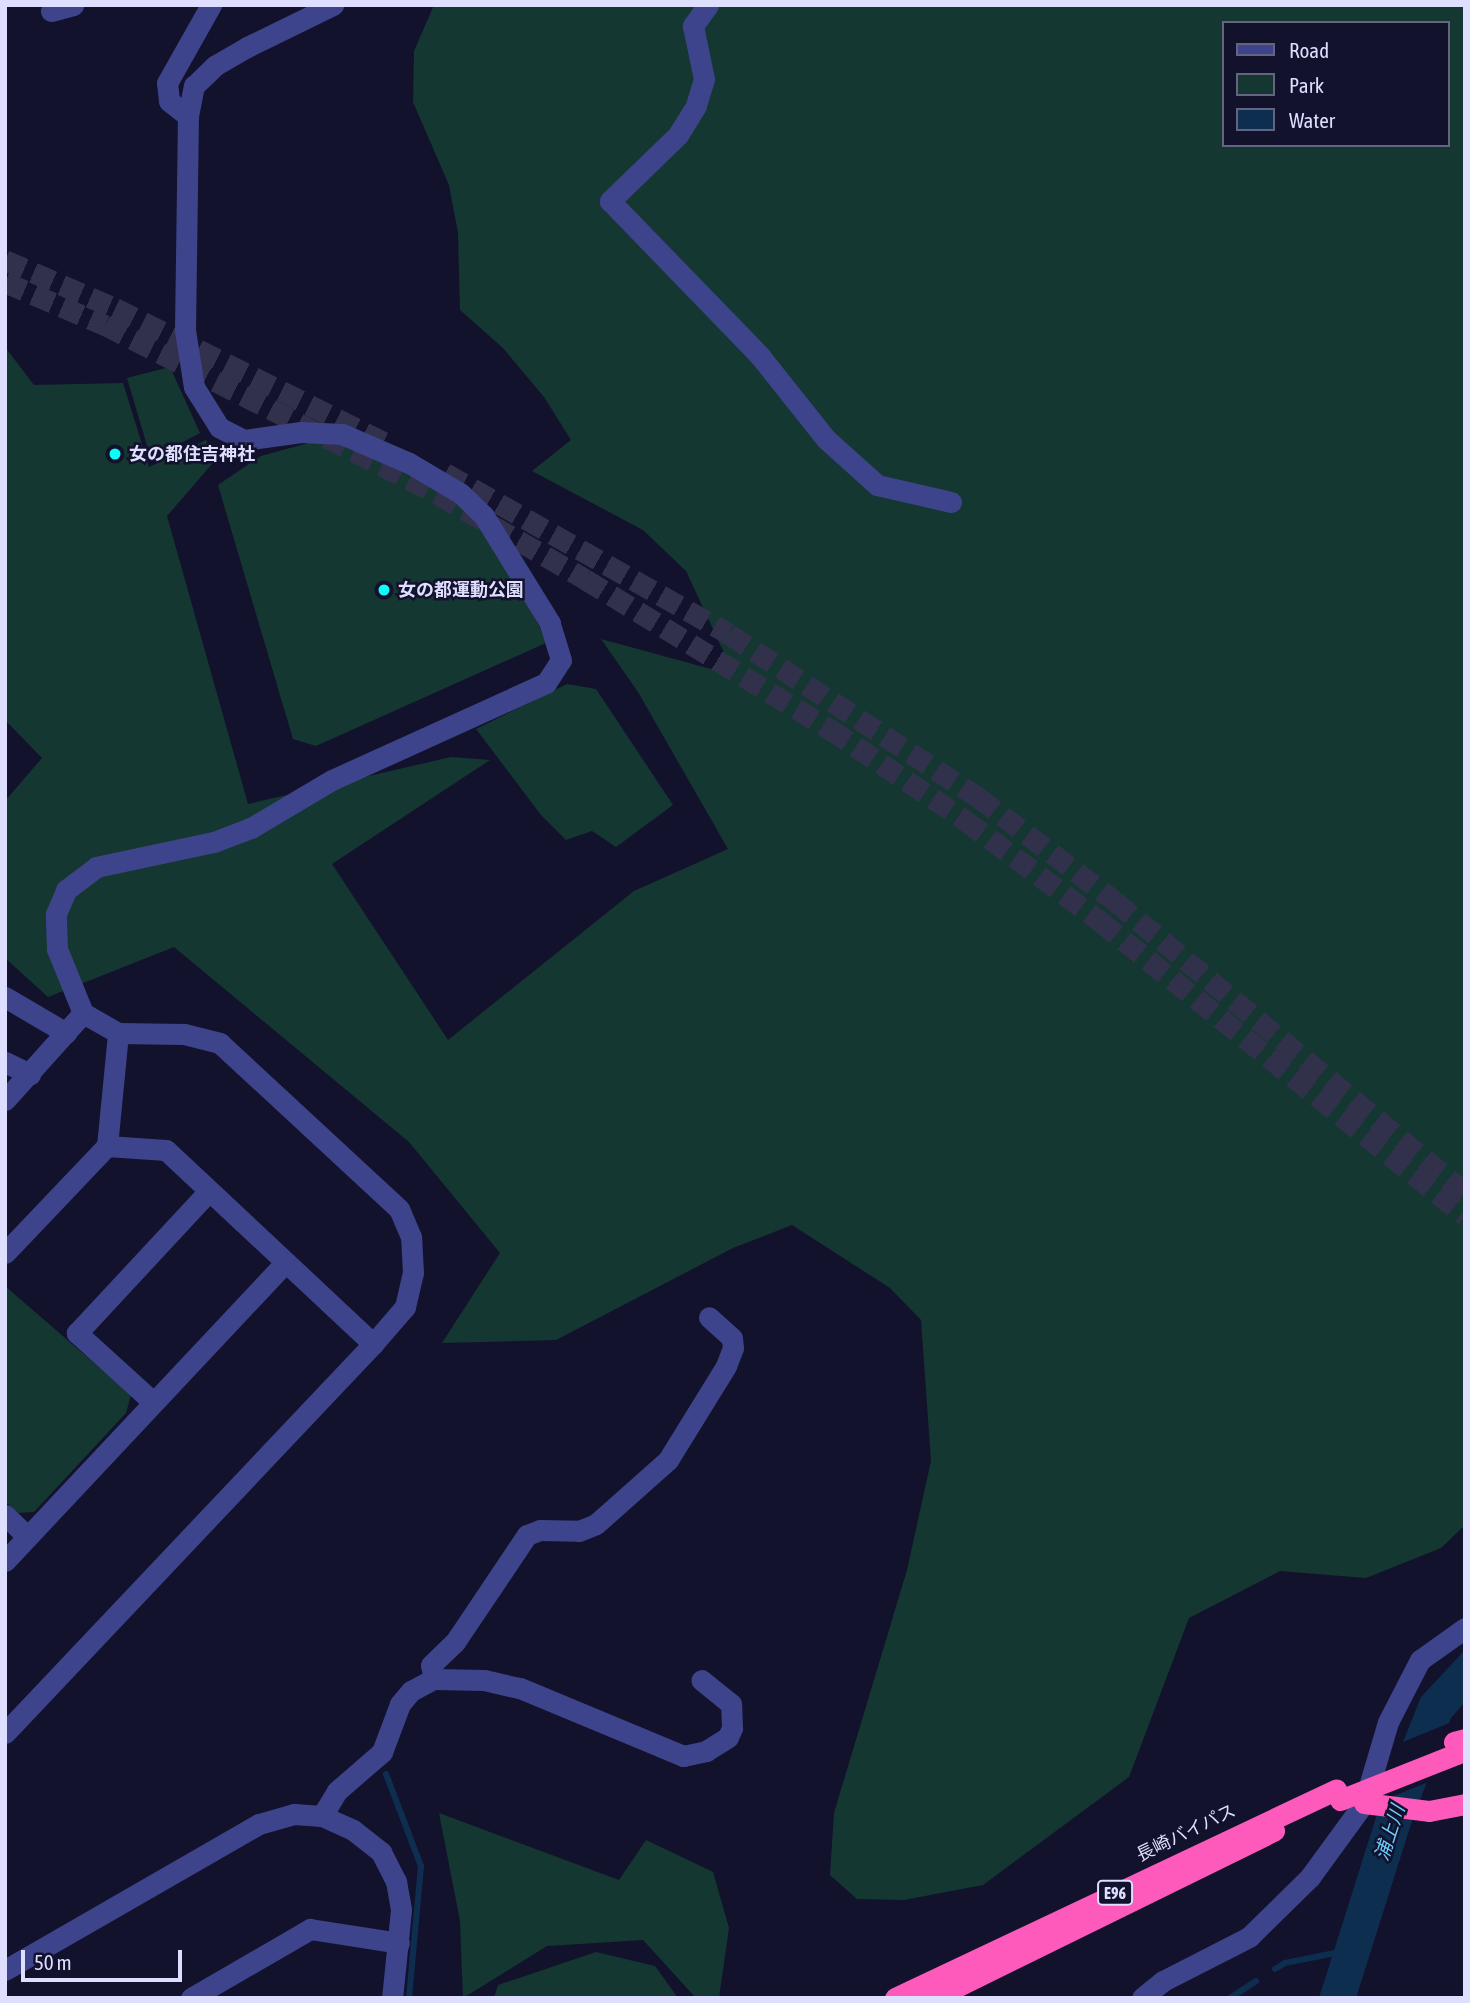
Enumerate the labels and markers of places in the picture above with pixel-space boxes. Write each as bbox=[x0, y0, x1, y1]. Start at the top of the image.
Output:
place label: 女の都住吉神社 bbox=[129, 443, 255, 465]
marker: 女の都住吉神社 bbox=[107, 446, 123, 462]
place label: 女の都運動公園 bbox=[398, 579, 524, 601]
marker: 女の都運動公園 bbox=[376, 582, 392, 598]

